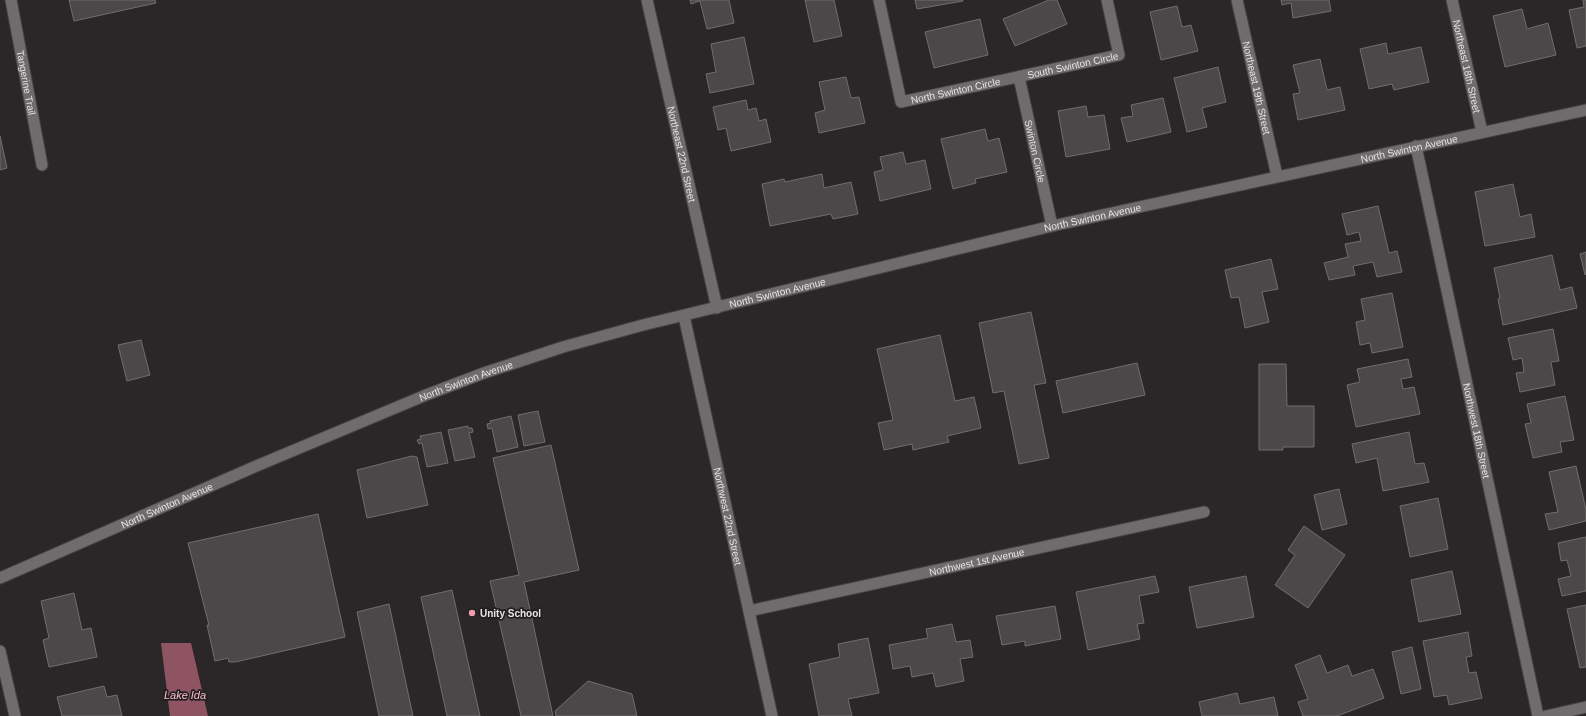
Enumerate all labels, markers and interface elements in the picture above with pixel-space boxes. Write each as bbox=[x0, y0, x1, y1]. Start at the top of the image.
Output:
street label: Northeast 18th Street bbox=[1451, 19, 1483, 114]
street label: Northeast 19th Street bbox=[1241, 40, 1272, 136]
street label: Tangerine Trail bbox=[15, 49, 37, 116]
street label: South Swinton Circle bbox=[1026, 50, 1120, 81]
street label: North Swinton Circle bbox=[910, 76, 1002, 106]
street label: Northeast 22nd Street bbox=[665, 105, 698, 203]
street label: Swinton Circle bbox=[1023, 119, 1047, 184]
street label: North Swinton Avenue bbox=[1360, 133, 1459, 165]
street label: North Swinton Avenue bbox=[1043, 202, 1142, 234]
street label: North Swinton Avenue bbox=[728, 276, 827, 310]
street label: North Swinton Avenue bbox=[418, 359, 515, 403]
street label: Northwest 18th Street bbox=[1461, 382, 1492, 479]
street label: Northwest 22nd Street bbox=[711, 467, 744, 566]
street label: North Swinton Avenue bbox=[119, 481, 215, 530]
street label: Northwest 1st Avenue bbox=[928, 546, 1026, 578]
marker: Unity School bbox=[467, 608, 477, 618]
place label: Unity School bbox=[480, 608, 541, 619]
water label: Lake Ida bbox=[164, 689, 206, 701]

